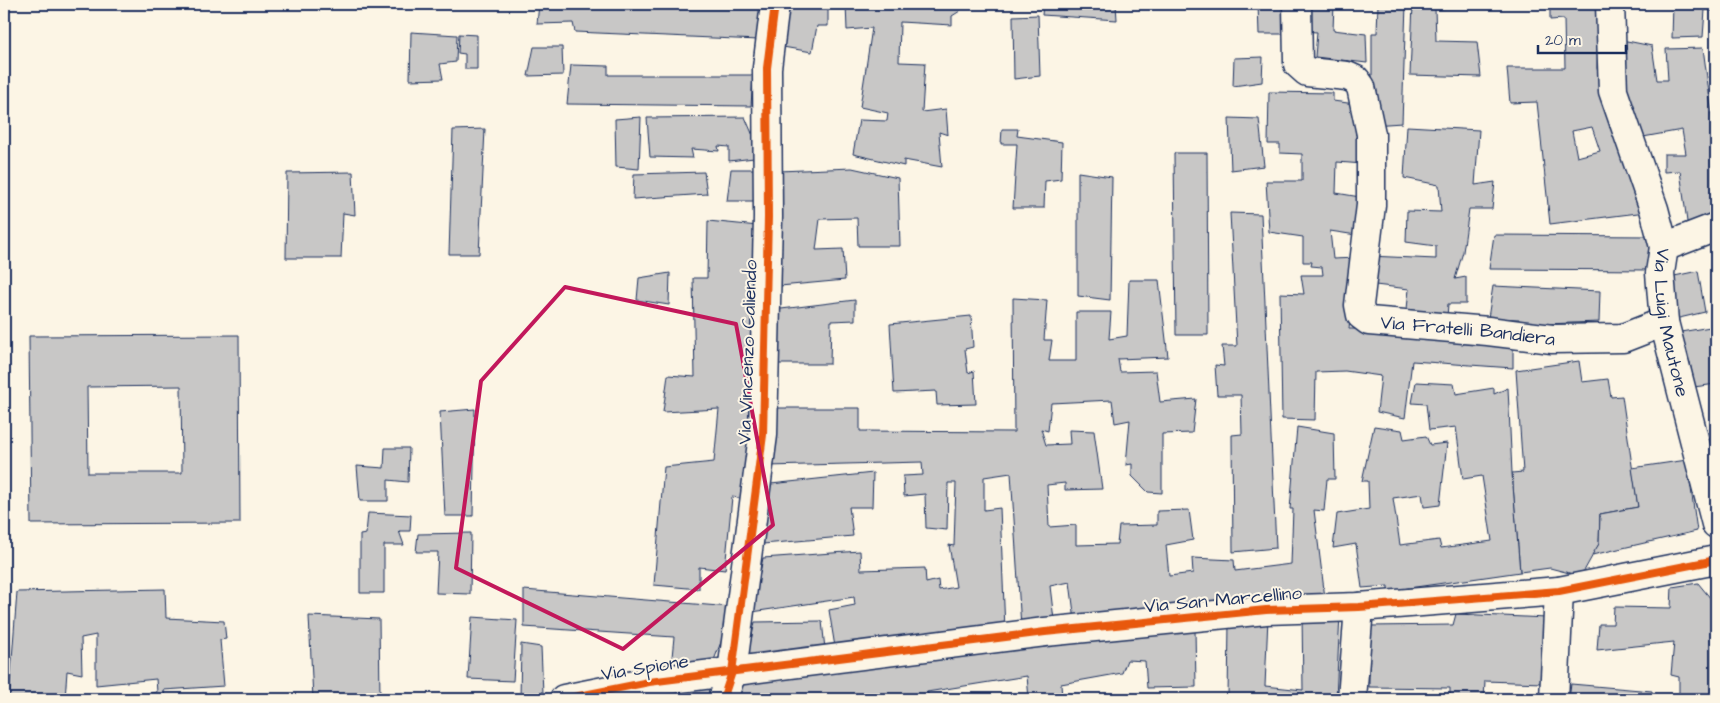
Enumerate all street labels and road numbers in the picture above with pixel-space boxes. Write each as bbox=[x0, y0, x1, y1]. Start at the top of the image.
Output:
street label: Via Luigi Mautone bbox=[1646, 246, 1696, 400]
street label: Via Vincenzo Caliendo bbox=[731, 259, 765, 445]
street label: Via Fratelli Bandiera bbox=[1379, 309, 1557, 353]
street label: Via San Marcellino bbox=[1143, 580, 1303, 620]
street label: Via Spione bbox=[599, 648, 691, 688]

